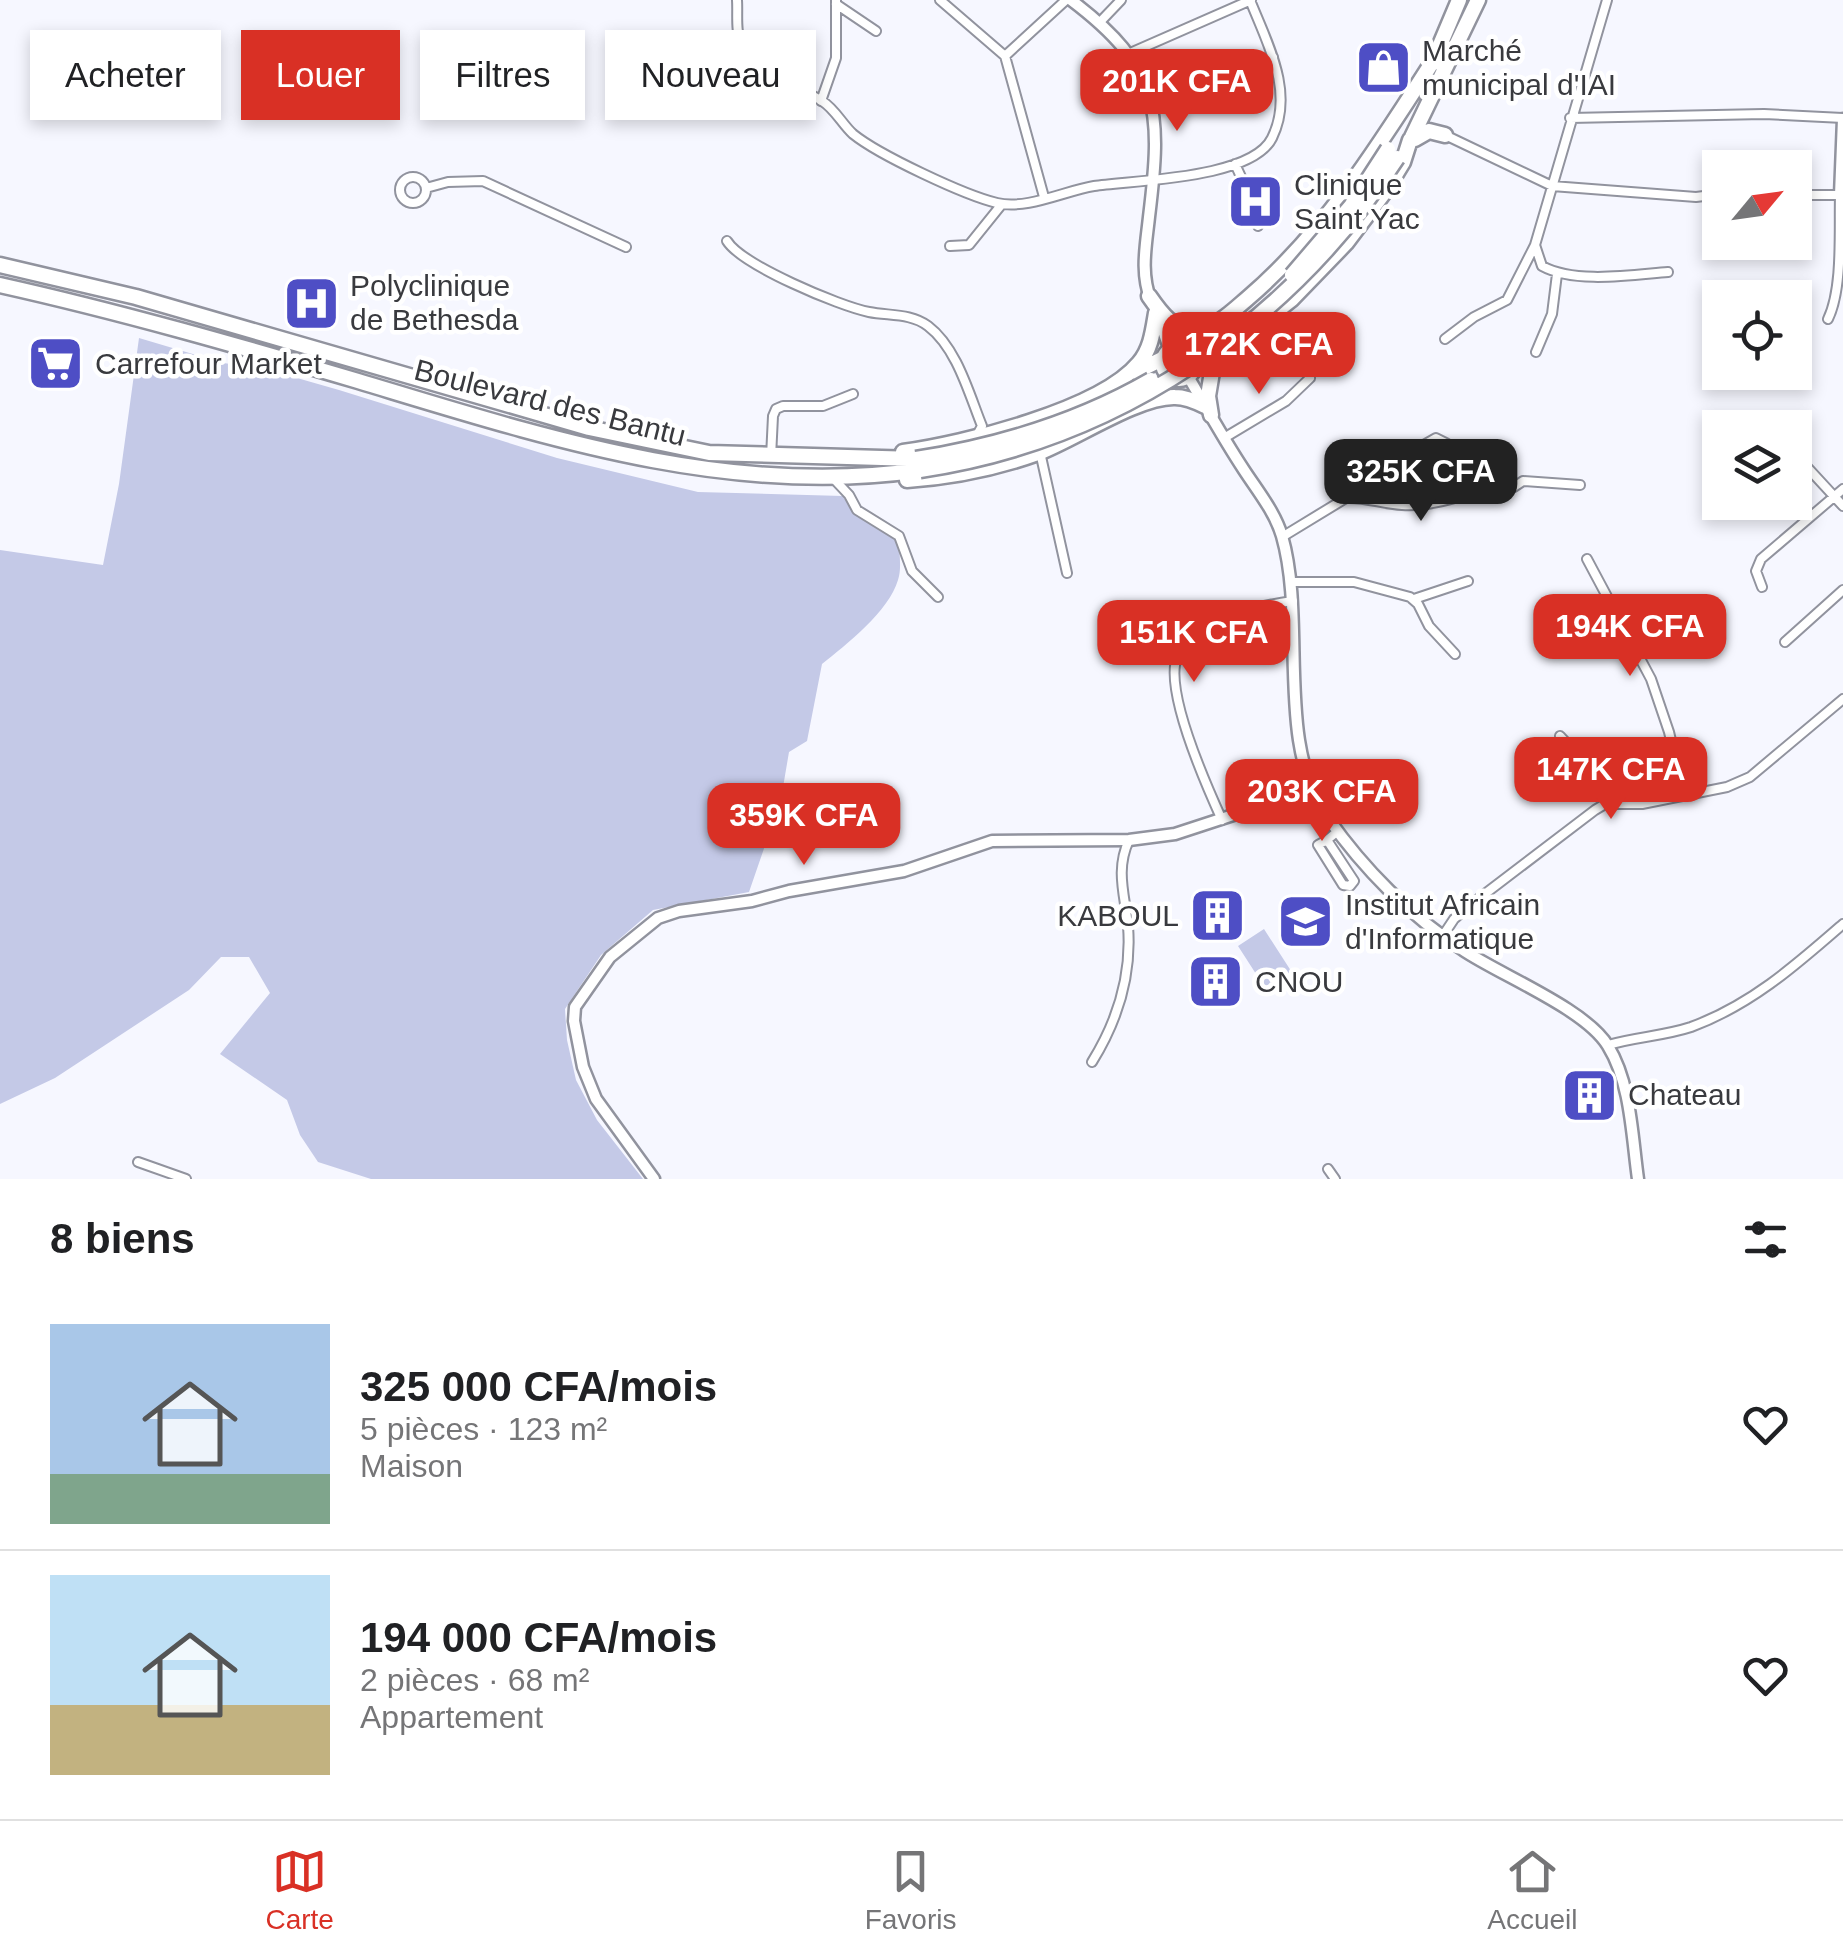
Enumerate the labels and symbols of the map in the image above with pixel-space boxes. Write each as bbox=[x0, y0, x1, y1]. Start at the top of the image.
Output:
place label: Marché municipal d'IAI bbox=[1422, 34, 1616, 101]
shop icon: Marché municipal d'IAI bbox=[1353, 38, 1413, 98]
pin: 201K CFA bbox=[1074, 49, 1280, 134]
north arrow bbox=[1702, 150, 1812, 260]
place label: Clinique Saint Yac bbox=[1294, 168, 1420, 235]
hospital icon: Clinique Saint Yac bbox=[1225, 172, 1285, 232]
place label: Polyclinique de Bethesda bbox=[350, 269, 519, 336]
hospital icon: Polyclinique de Bethesda bbox=[281, 273, 341, 333]
pin: 172K CFA bbox=[1156, 312, 1362, 397]
supermarket icon: Carrefour Market bbox=[26, 334, 86, 394]
place label: Carrefour Market bbox=[95, 347, 322, 380]
street label: Boulevard des Bantu bbox=[411, 353, 689, 452]
pin: 325K CFA bbox=[1318, 439, 1524, 524]
pin: 194K CFA bbox=[1527, 594, 1733, 679]
pin: 151K CFA bbox=[1091, 600, 1297, 685]
pin: 147K CFA bbox=[1508, 737, 1714, 822]
pin: 203K CFA bbox=[1219, 759, 1425, 844]
pin: 359K CFA bbox=[701, 783, 907, 868]
building icon: KABOUL bbox=[1188, 886, 1248, 946]
place label: Institut Africain d'Informatique bbox=[1345, 888, 1540, 955]
school or university icon: Institut Africain d'Informatique bbox=[1276, 892, 1336, 952]
place label: KABOUL bbox=[1057, 899, 1179, 932]
building icon: CNOU bbox=[1186, 952, 1246, 1012]
place label: CNOU bbox=[1255, 965, 1343, 998]
building icon: Chateau bbox=[1559, 1065, 1619, 1125]
place label: Chateau bbox=[1628, 1078, 1741, 1111]

